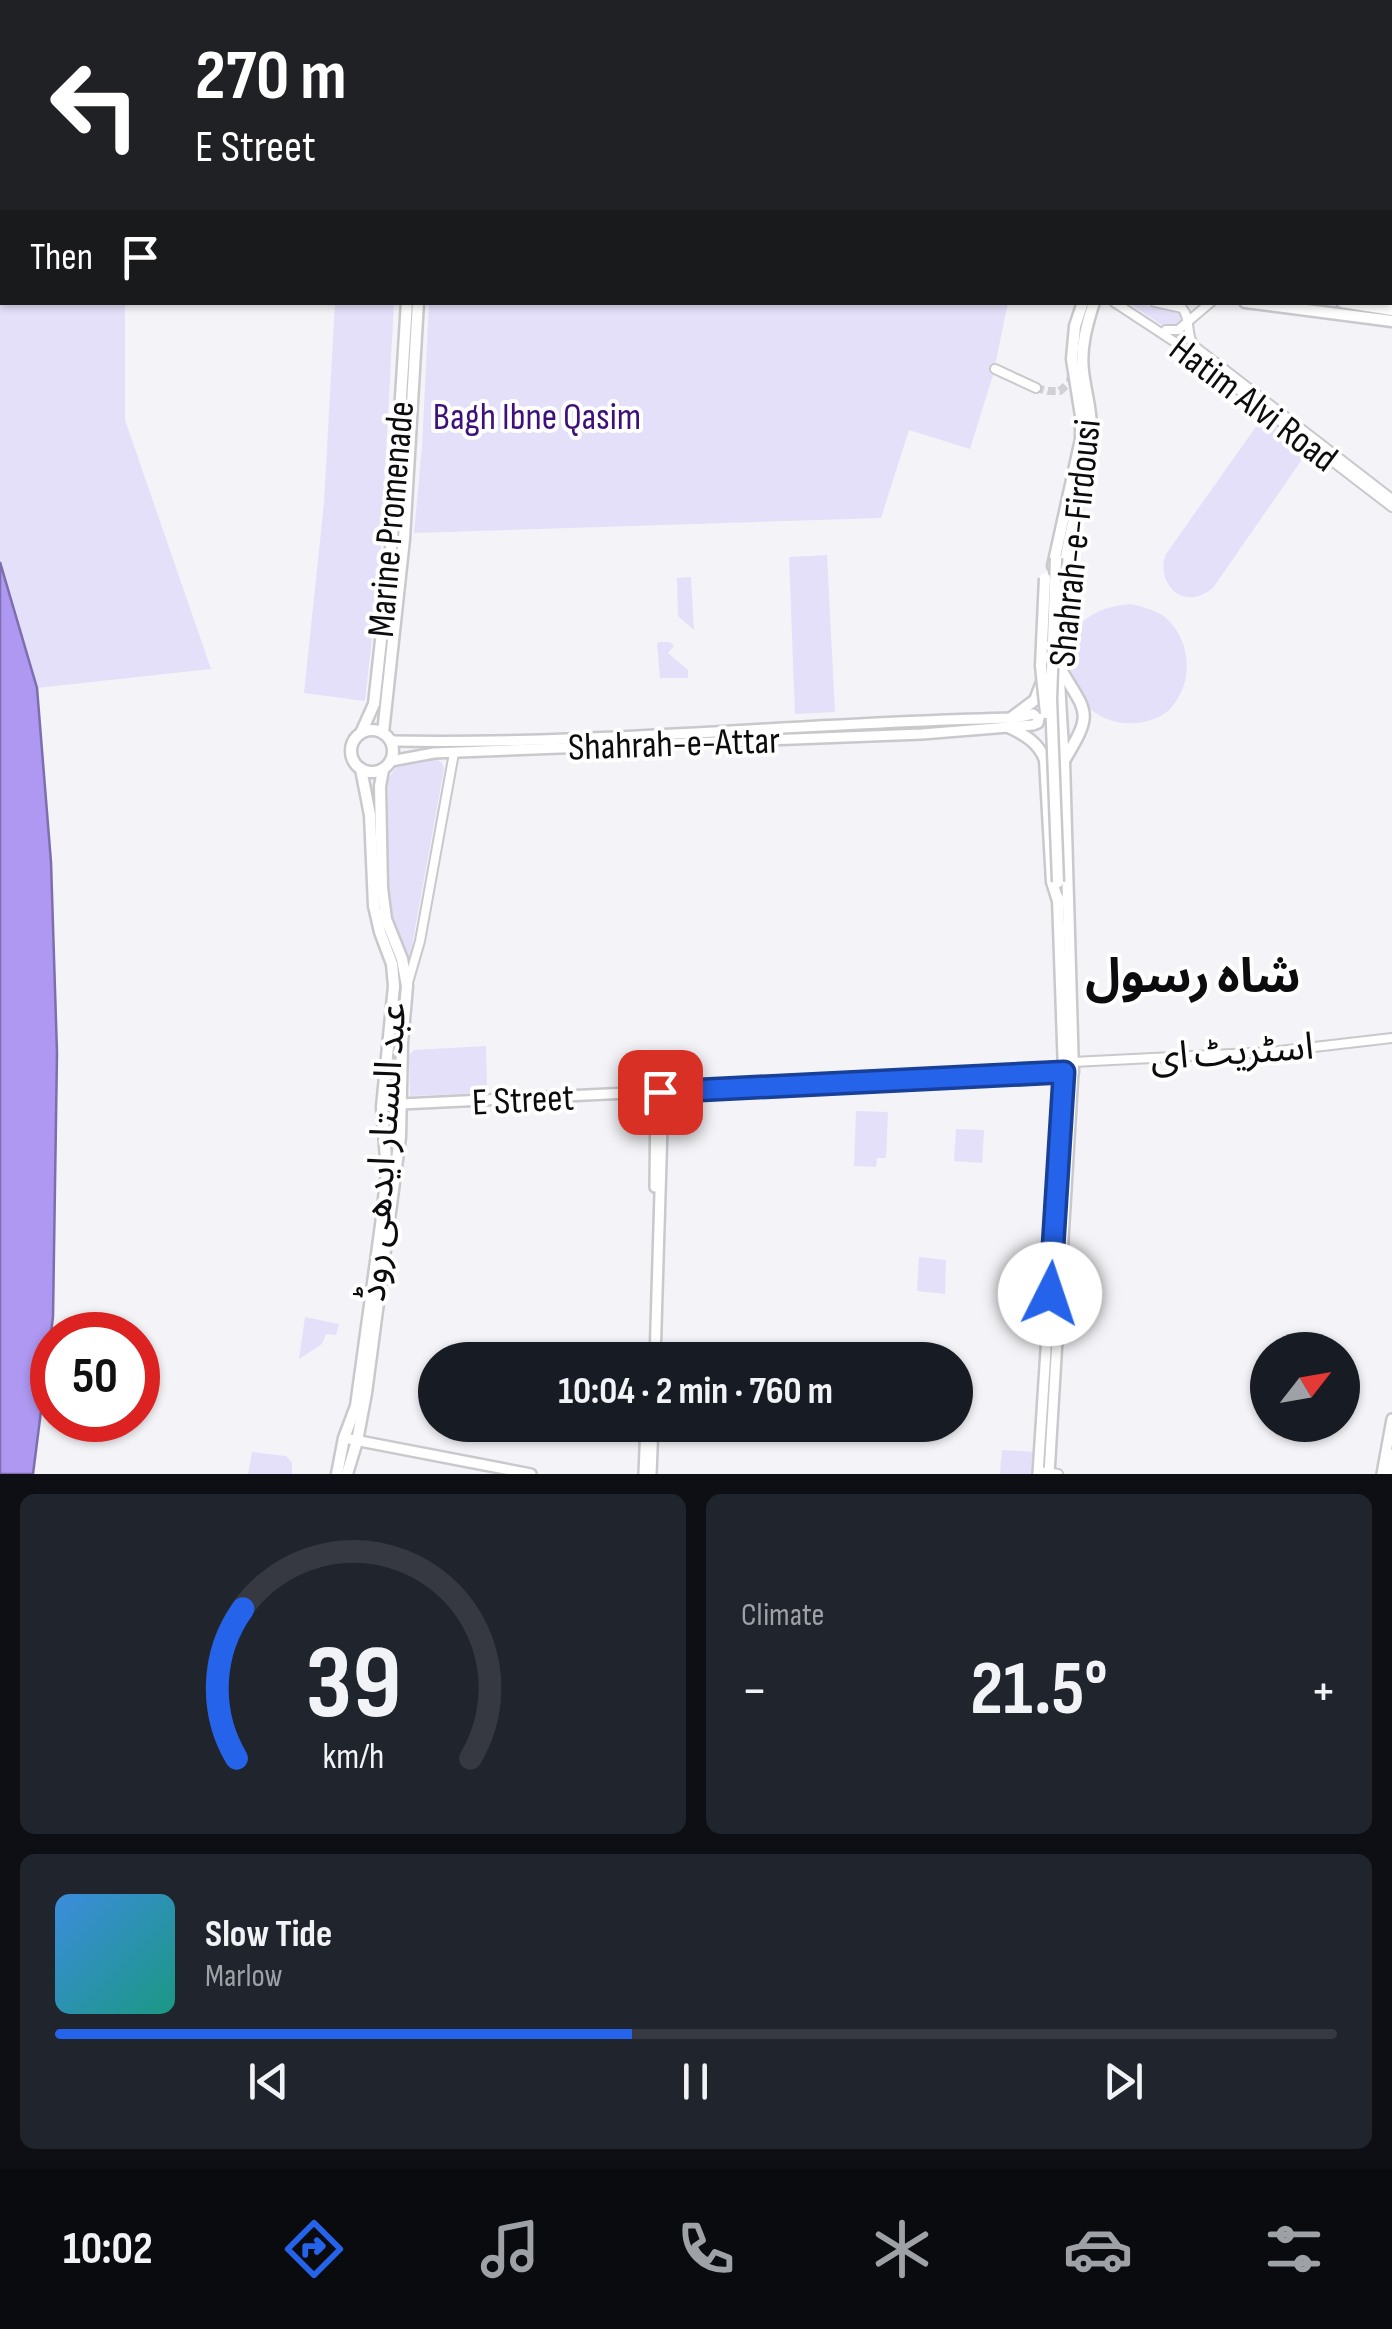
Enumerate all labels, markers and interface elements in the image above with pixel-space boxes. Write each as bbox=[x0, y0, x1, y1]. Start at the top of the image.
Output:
text: 270 m bbox=[195, 35, 347, 119]
icon: left bbox=[30, 40, 160, 170]
text: E Street bbox=[195, 120, 316, 175]
icon: arrive bbox=[113, 230, 168, 285]
text: Then bbox=[30, 235, 93, 280]
street label: Hatim Alvi Road bbox=[1160, 327, 1346, 482]
park label: Bagh Ibne Qasim bbox=[433, 395, 641, 440]
street label: Marine Promenade bbox=[359, 399, 424, 639]
street label: Shahrah-e-Firdousi bbox=[1040, 417, 1111, 669]
street label: Shahrah-e-Attar bbox=[567, 718, 781, 771]
district label: شاہ رسول bbox=[1085, 949, 1301, 1006]
street label: عبد الستار ایدھی روڈ bbox=[351, 1001, 416, 1303]
street label: اسٹریٹ ای bbox=[1149, 1024, 1315, 1081]
pin bbox=[618, 1050, 703, 1135]
icon: arrive bbox=[633, 1065, 688, 1120]
street label: E Street bbox=[471, 1075, 575, 1126]
position arrow bbox=[998, 1242, 1102, 1346]
speed limit sign: 50 bbox=[30, 1312, 160, 1442]
north arrow bbox=[1250, 1332, 1360, 1442]
map controls bbox=[1250, 1332, 1360, 1442]
text: 10:04 · 2 min · 760 m bbox=[558, 1369, 833, 1414]
text: Climate bbox=[741, 1596, 824, 1635]
text: 39 bbox=[305, 1622, 401, 1747]
text: 21.5° bbox=[970, 1645, 1108, 1736]
text: − bbox=[741, 1658, 768, 1725]
text: + bbox=[1310, 1658, 1337, 1725]
text: km/h bbox=[322, 1736, 384, 1779]
text: Slow Tide bbox=[205, 1912, 332, 1957]
text: Marlow bbox=[205, 1957, 283, 1996]
icon: previous bbox=[241, 2054, 296, 2109]
icon: pause bbox=[668, 2054, 723, 2109]
icon: next bbox=[1096, 2054, 1151, 2109]
icon: directions bbox=[279, 2214, 349, 2284]
icon: music bbox=[475, 2214, 545, 2284]
icon: phone bbox=[671, 2214, 741, 2284]
icon: climate bbox=[867, 2214, 937, 2284]
icon: car bbox=[1063, 2214, 1133, 2284]
icon: filters bbox=[1259, 2214, 1329, 2284]
text: 10:02 bbox=[63, 2222, 153, 2277]

